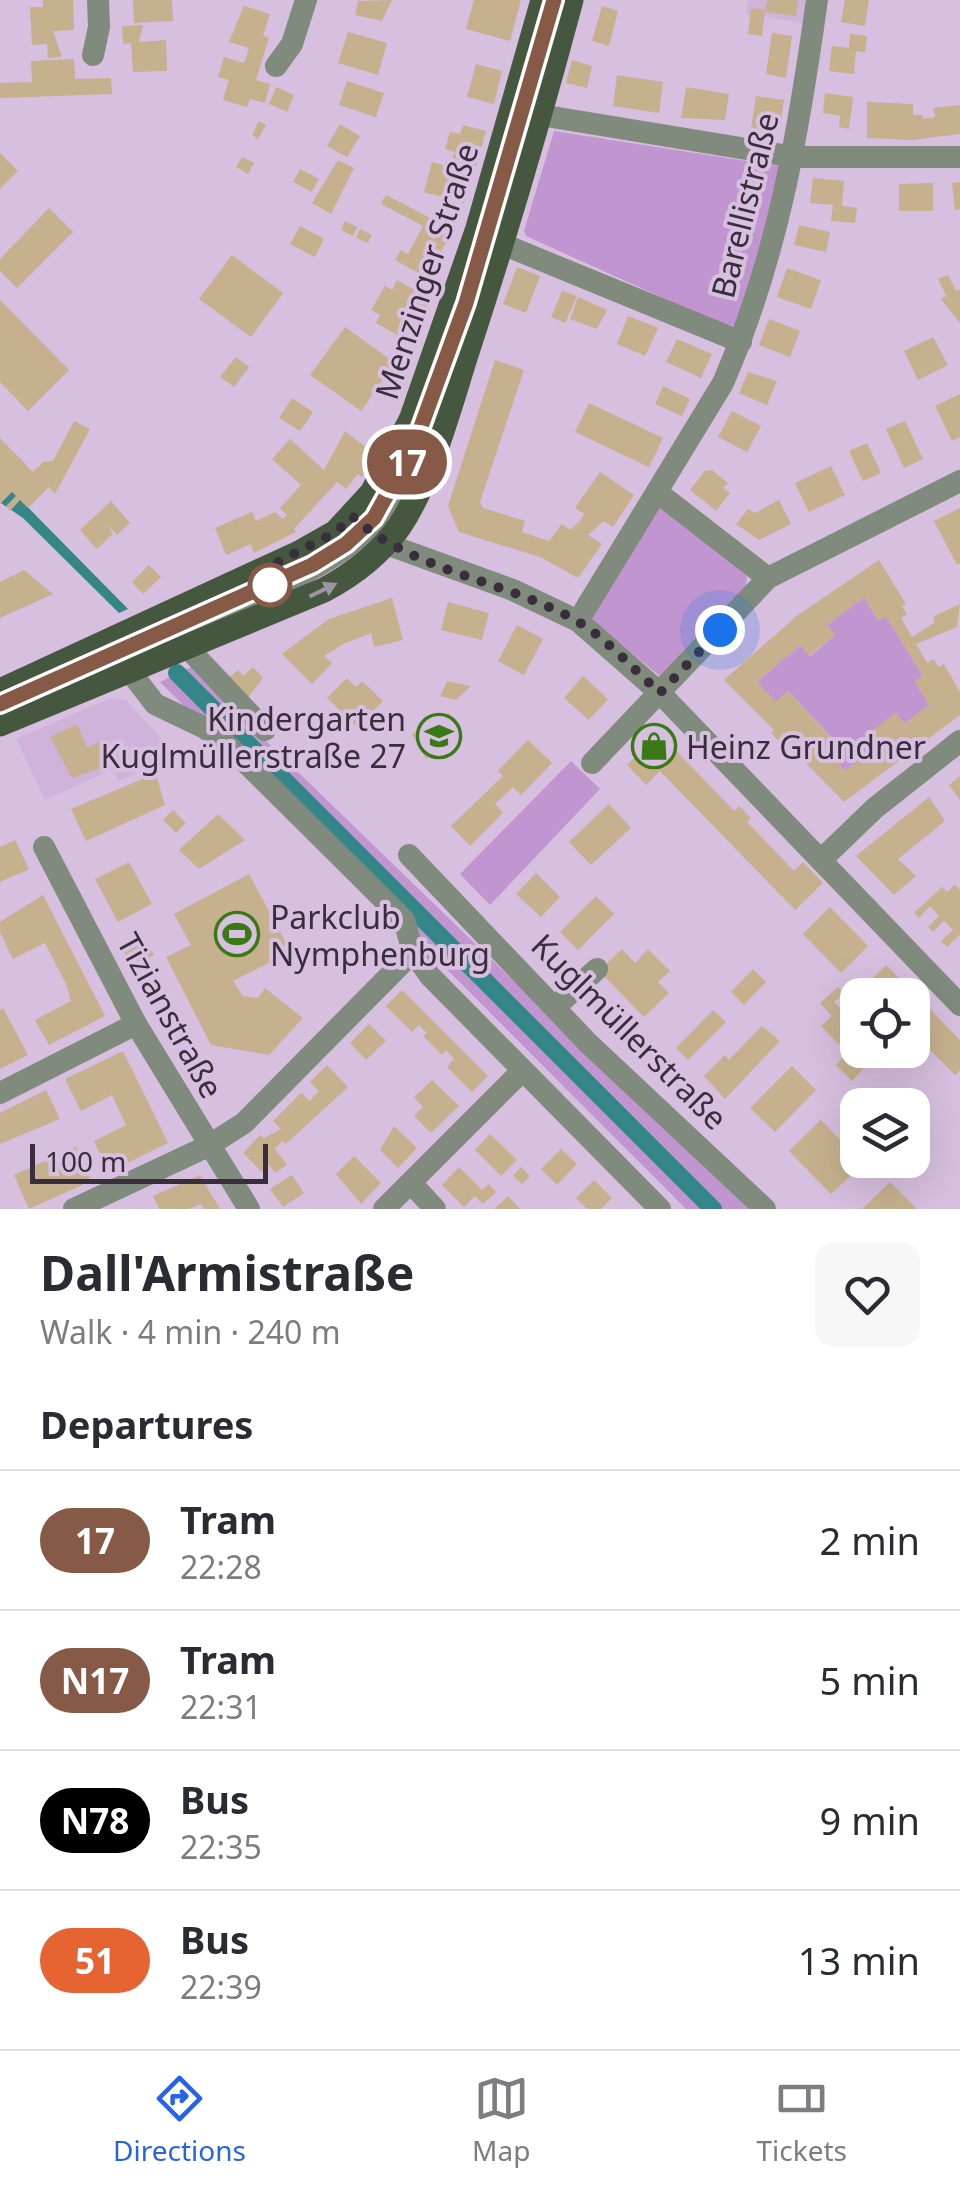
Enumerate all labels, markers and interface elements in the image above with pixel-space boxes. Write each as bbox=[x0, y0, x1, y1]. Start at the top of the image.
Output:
street label: Barellistraße bbox=[700, 108, 788, 302]
street label: Menzinger Straße bbox=[364, 137, 488, 405]
line badge: 17 bbox=[362, 430, 452, 494]
text: 17 bbox=[387, 439, 427, 486]
unlabelled marker bbox=[249, 564, 291, 606]
one-way arrow bbox=[309, 581, 338, 598]
your location bbox=[695, 605, 745, 655]
place label: Kindergarten Kuglmüllerstraße 27 bbox=[100, 697, 406, 777]
school or university icon: Kindergarten Kuglmüllerstraße 27 bbox=[416, 713, 462, 759]
shop icon: Heinz Grundner bbox=[631, 723, 677, 769]
place label: Heinz Grundner bbox=[686, 725, 926, 768]
place label: Parkclub Nymphenburg bbox=[270, 895, 490, 975]
sports icon: Parkclub Nymphenburg bbox=[214, 911, 260, 957]
street label: Kuglmüllerstraße bbox=[523, 924, 737, 1138]
street label: Tizianstraße bbox=[108, 925, 234, 1105]
map controls bbox=[840, 978, 930, 1178]
button: locate bbox=[840, 978, 930, 1068]
button: layers bbox=[840, 1088, 930, 1178]
scale bar bbox=[30, 1139, 268, 1184]
text: 100 m bbox=[45, 1142, 127, 1180]
text: Dall'Armistraße bbox=[40, 1240, 414, 1305]
button: heart bbox=[815, 1242, 920, 1347]
text: Walk · 4 min · 240 m bbox=[40, 1310, 341, 1353]
text: Departures bbox=[40, 1398, 253, 1450]
text: Tram bbox=[180, 1493, 276, 1545]
text: 2 min bbox=[820, 1514, 920, 1566]
text: 17 bbox=[75, 1517, 115, 1564]
text: 22:28 bbox=[180, 1545, 262, 1588]
text: Tram bbox=[180, 1633, 276, 1685]
text: 5 min bbox=[820, 1654, 920, 1706]
text: N17 bbox=[61, 1657, 129, 1704]
text: 22:31 bbox=[180, 1685, 262, 1728]
text: Bus bbox=[180, 1773, 249, 1825]
text: 9 min bbox=[820, 1794, 920, 1846]
text: N78 bbox=[61, 1797, 129, 1844]
text: 22:35 bbox=[180, 1825, 262, 1868]
text: Bus bbox=[180, 1913, 249, 1965]
text: 13 min bbox=[798, 1934, 920, 1986]
text: 51 bbox=[75, 1937, 115, 1984]
text: 22:39 bbox=[180, 1965, 262, 2008]
tab: Directions bbox=[113, 2071, 246, 2169]
tab: Map bbox=[472, 2071, 530, 2169]
tab: Tickets bbox=[756, 2071, 847, 2169]

